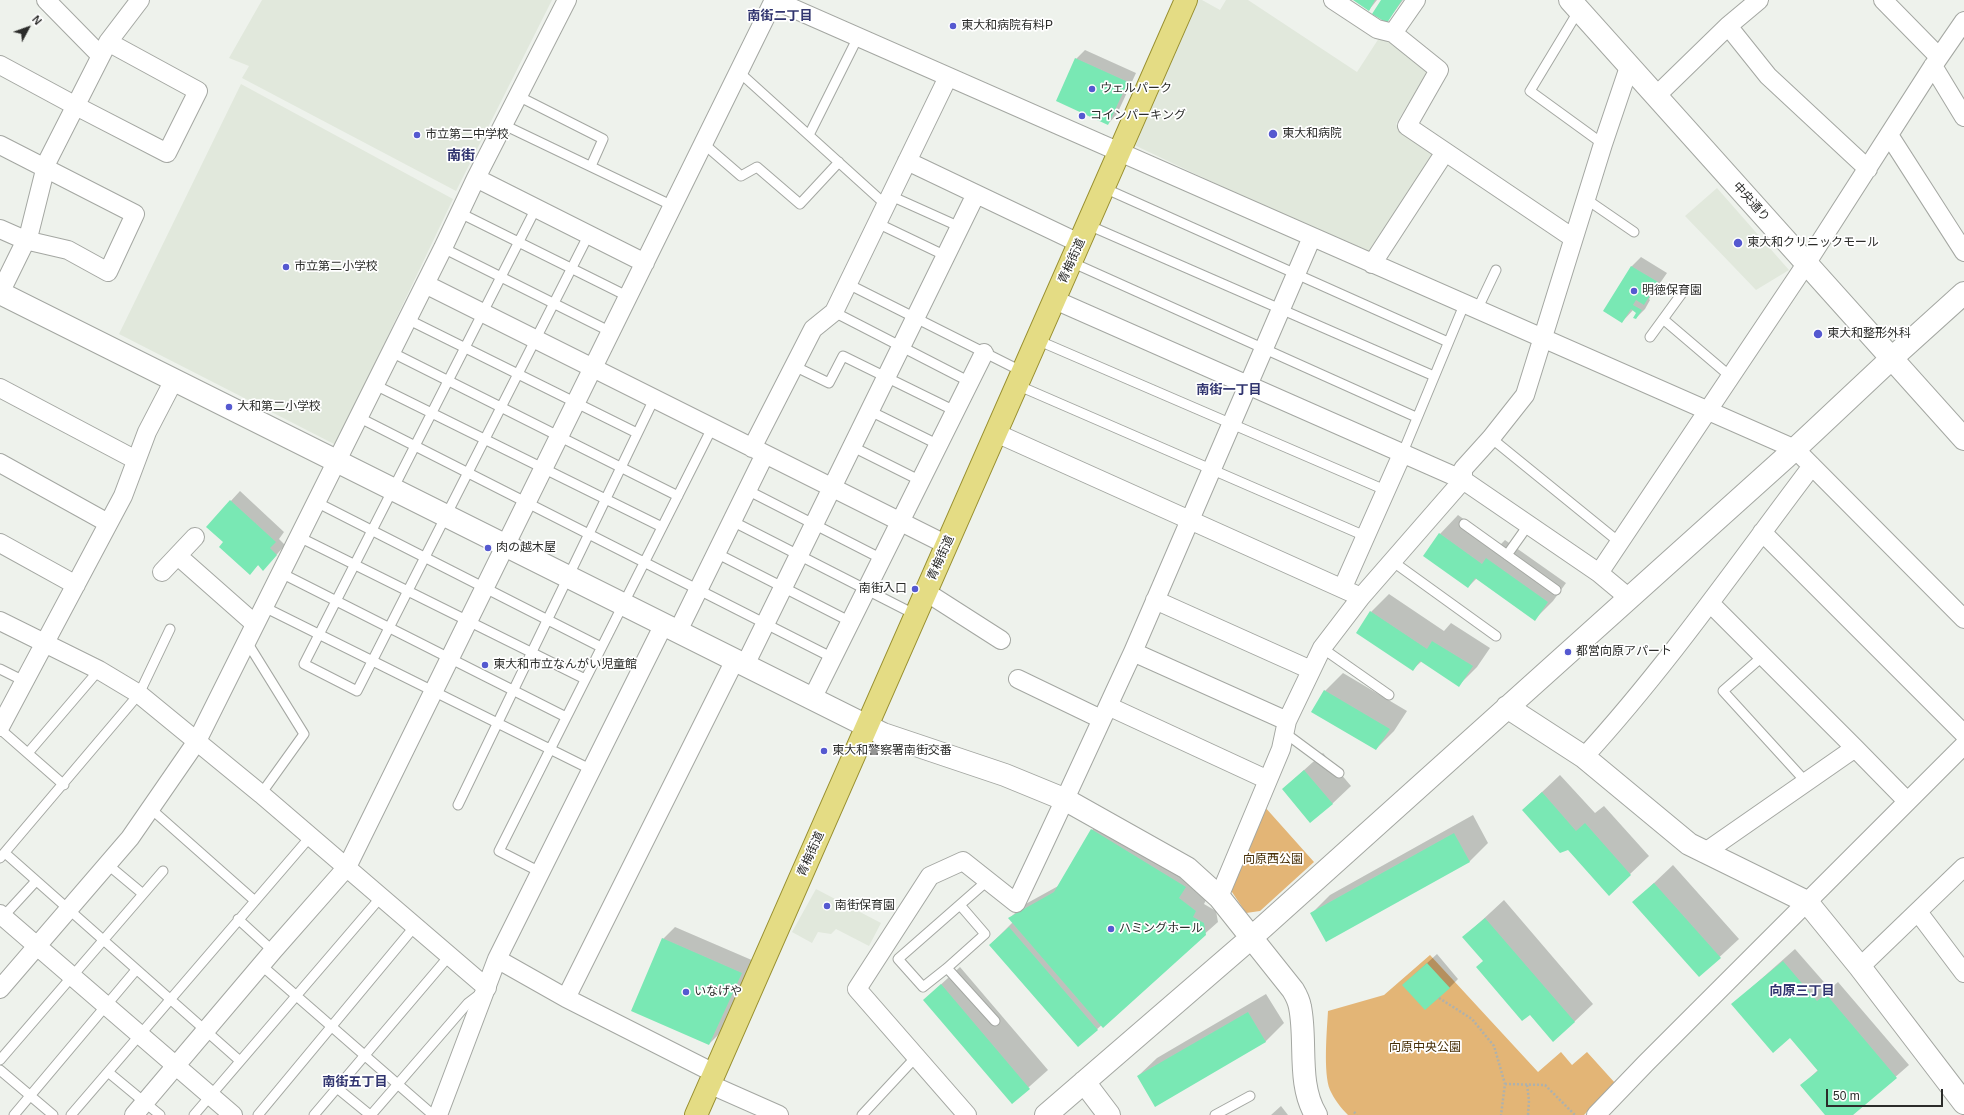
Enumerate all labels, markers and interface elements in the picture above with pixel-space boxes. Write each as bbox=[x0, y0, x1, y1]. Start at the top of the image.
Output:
north arrow bbox=[8, 8, 48, 48]
district label: 南街二丁目 bbox=[748, 8, 812, 24]
text: N bbox=[30, 13, 44, 27]
place label: 東大和病院有料P bbox=[961, 19, 1053, 33]
marker: 東大和病院有料P bbox=[948, 21, 958, 31]
place label: ウェルパーク bbox=[1100, 82, 1172, 96]
marker: ウェルパーク bbox=[1087, 84, 1097, 94]
place label: コインパーキング bbox=[1090, 109, 1186, 123]
marker: コインパーキング bbox=[1077, 111, 1087, 121]
place label: 東大和病院 bbox=[1282, 127, 1342, 141]
place label: 市立第二中学校 bbox=[425, 128, 509, 142]
marker: 東大和病院 bbox=[1267, 128, 1279, 140]
marker: 市立第二中学校 bbox=[412, 130, 422, 140]
district label: 南街 bbox=[447, 148, 475, 164]
street label: 中央通り bbox=[1730, 179, 1772, 225]
street label: 青梅街道 bbox=[1056, 236, 1088, 286]
place label: 東大和クリニックモール bbox=[1747, 236, 1879, 250]
marker: 東大和クリニックモール bbox=[1732, 237, 1744, 249]
place label: 市立第二小学校 bbox=[294, 260, 378, 274]
marker: 市立第二小学校 bbox=[281, 262, 291, 272]
place label: 明徳保育園 bbox=[1642, 284, 1702, 298]
marker: 明徳保育園 bbox=[1629, 286, 1639, 296]
place label: 東大和整形外科 bbox=[1827, 327, 1911, 341]
marker: 東大和整形外科 bbox=[1812, 328, 1824, 340]
district label: 南街一丁目 bbox=[1197, 382, 1261, 398]
place label: 大和第二小学校 bbox=[237, 400, 321, 414]
marker: 大和第二小学校 bbox=[224, 402, 234, 412]
street label: 青梅街道 bbox=[925, 533, 957, 583]
place label: 肉の越木屋 bbox=[496, 541, 556, 555]
marker: 肉の越木屋 bbox=[483, 543, 493, 553]
place label: 南街入口 bbox=[859, 582, 907, 596]
marker: 南街入口 bbox=[910, 584, 920, 594]
place label: 都営向原アパート bbox=[1576, 645, 1672, 659]
marker: 都営向原アパート bbox=[1563, 647, 1573, 657]
place label: 東大和市立なんがい児童館 bbox=[493, 658, 637, 672]
marker: 東大和市立なんがい児童館 bbox=[480, 660, 490, 670]
place label: 東大和警察署南街交番 bbox=[832, 744, 952, 758]
marker: 東大和警察署南街交番 bbox=[819, 746, 829, 756]
street label: 青梅街道 bbox=[795, 829, 827, 879]
park label: 向原西公園 bbox=[1243, 853, 1303, 867]
place label: 南街保育園 bbox=[835, 899, 895, 913]
marker: 南街保育園 bbox=[822, 901, 832, 911]
place label: ハミングホール bbox=[1119, 922, 1203, 936]
marker: ハミングホール bbox=[1106, 924, 1116, 934]
district label: 向原三丁目 bbox=[1770, 983, 1834, 999]
place label: いなげや bbox=[694, 985, 742, 999]
marker: いなげや bbox=[681, 987, 691, 997]
park label: 向原中央公園 bbox=[1389, 1041, 1461, 1055]
district label: 南街五丁目 bbox=[323, 1074, 387, 1090]
scale bar bbox=[1828, 1081, 1945, 1107]
text: 50 m bbox=[1833, 1089, 1860, 1103]

